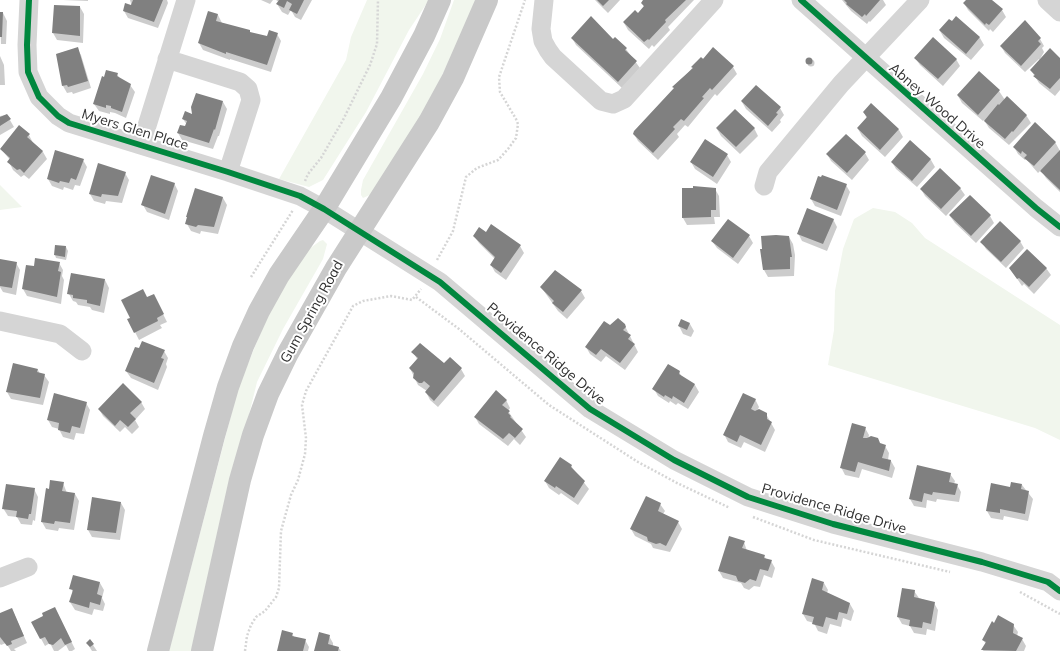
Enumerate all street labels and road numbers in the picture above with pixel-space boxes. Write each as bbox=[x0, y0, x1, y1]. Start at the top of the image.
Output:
street label: Abney Wood Drive bbox=[885, 60, 989, 152]
street label: Myers Glen Place bbox=[80, 106, 190, 154]
street label: Gum Spring Road bbox=[277, 258, 347, 366]
street label: Providence Ridge Drive bbox=[483, 299, 609, 409]
street label: Providence Ridge Drive bbox=[760, 480, 908, 538]

